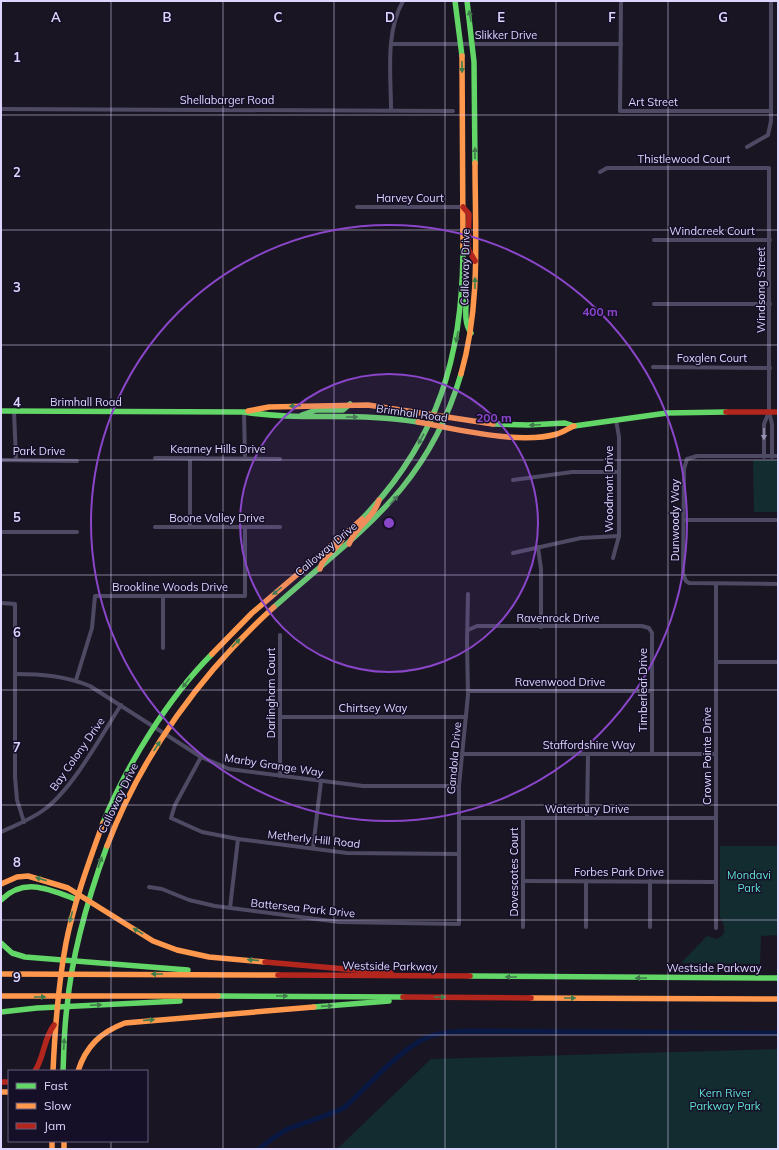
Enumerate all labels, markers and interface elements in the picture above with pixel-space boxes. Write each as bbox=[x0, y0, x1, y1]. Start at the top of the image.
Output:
text: A bbox=[51, 9, 61, 25]
text: B bbox=[163, 9, 172, 25]
text: C bbox=[274, 9, 283, 25]
text: D bbox=[385, 9, 395, 25]
text: E bbox=[497, 9, 505, 25]
text: F bbox=[608, 9, 616, 25]
text: G bbox=[718, 9, 728, 25]
one-way arrow bbox=[467, 10, 473, 22]
street label: Slikker Drive bbox=[475, 28, 537, 42]
text: 1 bbox=[13, 49, 21, 65]
one-way arrow bbox=[459, 61, 466, 73]
street label: Shellabarger Road bbox=[180, 93, 274, 107]
street label: Art Street bbox=[628, 95, 678, 109]
one-way arrow bbox=[472, 146, 478, 159]
street label: Thistlewood Court bbox=[638, 152, 731, 166]
text: 2 bbox=[13, 164, 21, 180]
street label: Harvey Court bbox=[376, 191, 444, 205]
street label: Windcreek Court bbox=[669, 224, 755, 238]
street label: Calloway Drive bbox=[457, 229, 473, 305]
street label: Windsong Street bbox=[754, 247, 768, 333]
one-way arrow bbox=[472, 276, 478, 289]
text: 3 bbox=[13, 279, 21, 295]
text: 400 m bbox=[582, 304, 618, 319]
one-way arrow bbox=[453, 331, 459, 343]
street label: Foxglen Court bbox=[677, 351, 747, 365]
text: 4 bbox=[13, 394, 21, 410]
street label: Brimhall Road bbox=[50, 395, 122, 409]
street label: Brimhall Road bbox=[375, 401, 449, 425]
one-way arrow bbox=[289, 402, 301, 409]
text: 200 m bbox=[476, 410, 512, 425]
one-way arrow bbox=[346, 414, 359, 420]
one-way arrow bbox=[528, 422, 541, 428]
one-way arrow bbox=[761, 428, 767, 441]
one-way arrow bbox=[417, 433, 424, 445]
street label: Kearney Hills Drive bbox=[170, 442, 266, 456]
street label: Park Drive bbox=[13, 444, 65, 458]
street label: Woodmont Drive bbox=[602, 446, 616, 532]
street label: Dunwoody Way bbox=[668, 479, 682, 561]
one-way arrow bbox=[389, 495, 398, 504]
text: 5 bbox=[13, 509, 21, 525]
street label: Boone Valley Drive bbox=[169, 511, 265, 525]
centre of rings bbox=[382, 516, 396, 530]
street label: Calloway Drive bbox=[292, 519, 360, 579]
street label: Brookline Woods Drive bbox=[112, 580, 228, 594]
one-way arrow bbox=[272, 587, 283, 596]
street label: Ravenrock Drive bbox=[516, 611, 600, 625]
text: 6 bbox=[13, 624, 21, 640]
one-way arrow bbox=[231, 638, 241, 648]
street label: Darlingham Court bbox=[264, 648, 278, 738]
street label: Timberleaf Drive bbox=[636, 648, 650, 732]
street label: Ravenwood Drive bbox=[515, 675, 605, 689]
one-way arrow bbox=[182, 678, 190, 689]
street label: Chirtsey Way bbox=[339, 701, 408, 715]
street label: Crown Pointe Drive bbox=[700, 707, 714, 805]
street label: Bay Colony Drive bbox=[46, 714, 108, 794]
street label: Gandola Drive bbox=[444, 721, 464, 795]
street label: Staffordshire Way bbox=[543, 738, 635, 752]
text: 7 bbox=[13, 739, 21, 755]
one-way arrow bbox=[153, 740, 160, 752]
street label: Marby Grange Way bbox=[224, 750, 325, 780]
street label: Calloway Drive bbox=[95, 760, 141, 836]
street label: Waterbury Drive bbox=[545, 802, 629, 816]
street label: Metherly Hill Road bbox=[267, 827, 361, 851]
street label: Dovescotes Court bbox=[507, 827, 521, 917]
text: 8 bbox=[13, 854, 21, 870]
one-way arrow bbox=[97, 856, 103, 868]
street label: Forbes Park Drive bbox=[574, 865, 664, 879]
park label: Mondavi Park bbox=[727, 868, 771, 895]
one-way arrow bbox=[35, 875, 47, 881]
street label: Battersea Park Drive bbox=[250, 896, 356, 920]
one-way arrow bbox=[67, 910, 73, 923]
one-way arrow bbox=[132, 928, 144, 935]
one-way arrow bbox=[247, 956, 259, 963]
street label: Westside Parkway bbox=[342, 958, 438, 974]
street label: Westside Parkway bbox=[666, 961, 762, 975]
text: 9 bbox=[13, 969, 21, 985]
one-way arrow bbox=[150, 971, 163, 977]
one-way arrow bbox=[504, 974, 517, 980]
one-way arrow bbox=[634, 975, 647, 981]
one-way arrow bbox=[276, 993, 289, 999]
one-way arrow bbox=[34, 994, 47, 1000]
one-way arrow bbox=[434, 994, 447, 1000]
one-way arrow bbox=[564, 995, 577, 1001]
one-way arrow bbox=[90, 1002, 102, 1009]
one-way arrow bbox=[321, 1003, 333, 1010]
one-way arrow bbox=[143, 1017, 155, 1024]
one-way arrow bbox=[60, 1038, 67, 1050]
legend bbox=[8, 1070, 148, 1142]
text: Fast bbox=[44, 1078, 68, 1093]
park label: Kern River Parkway Park bbox=[690, 1086, 761, 1113]
text: Slow bbox=[44, 1098, 72, 1113]
text: Jam bbox=[44, 1118, 66, 1133]

